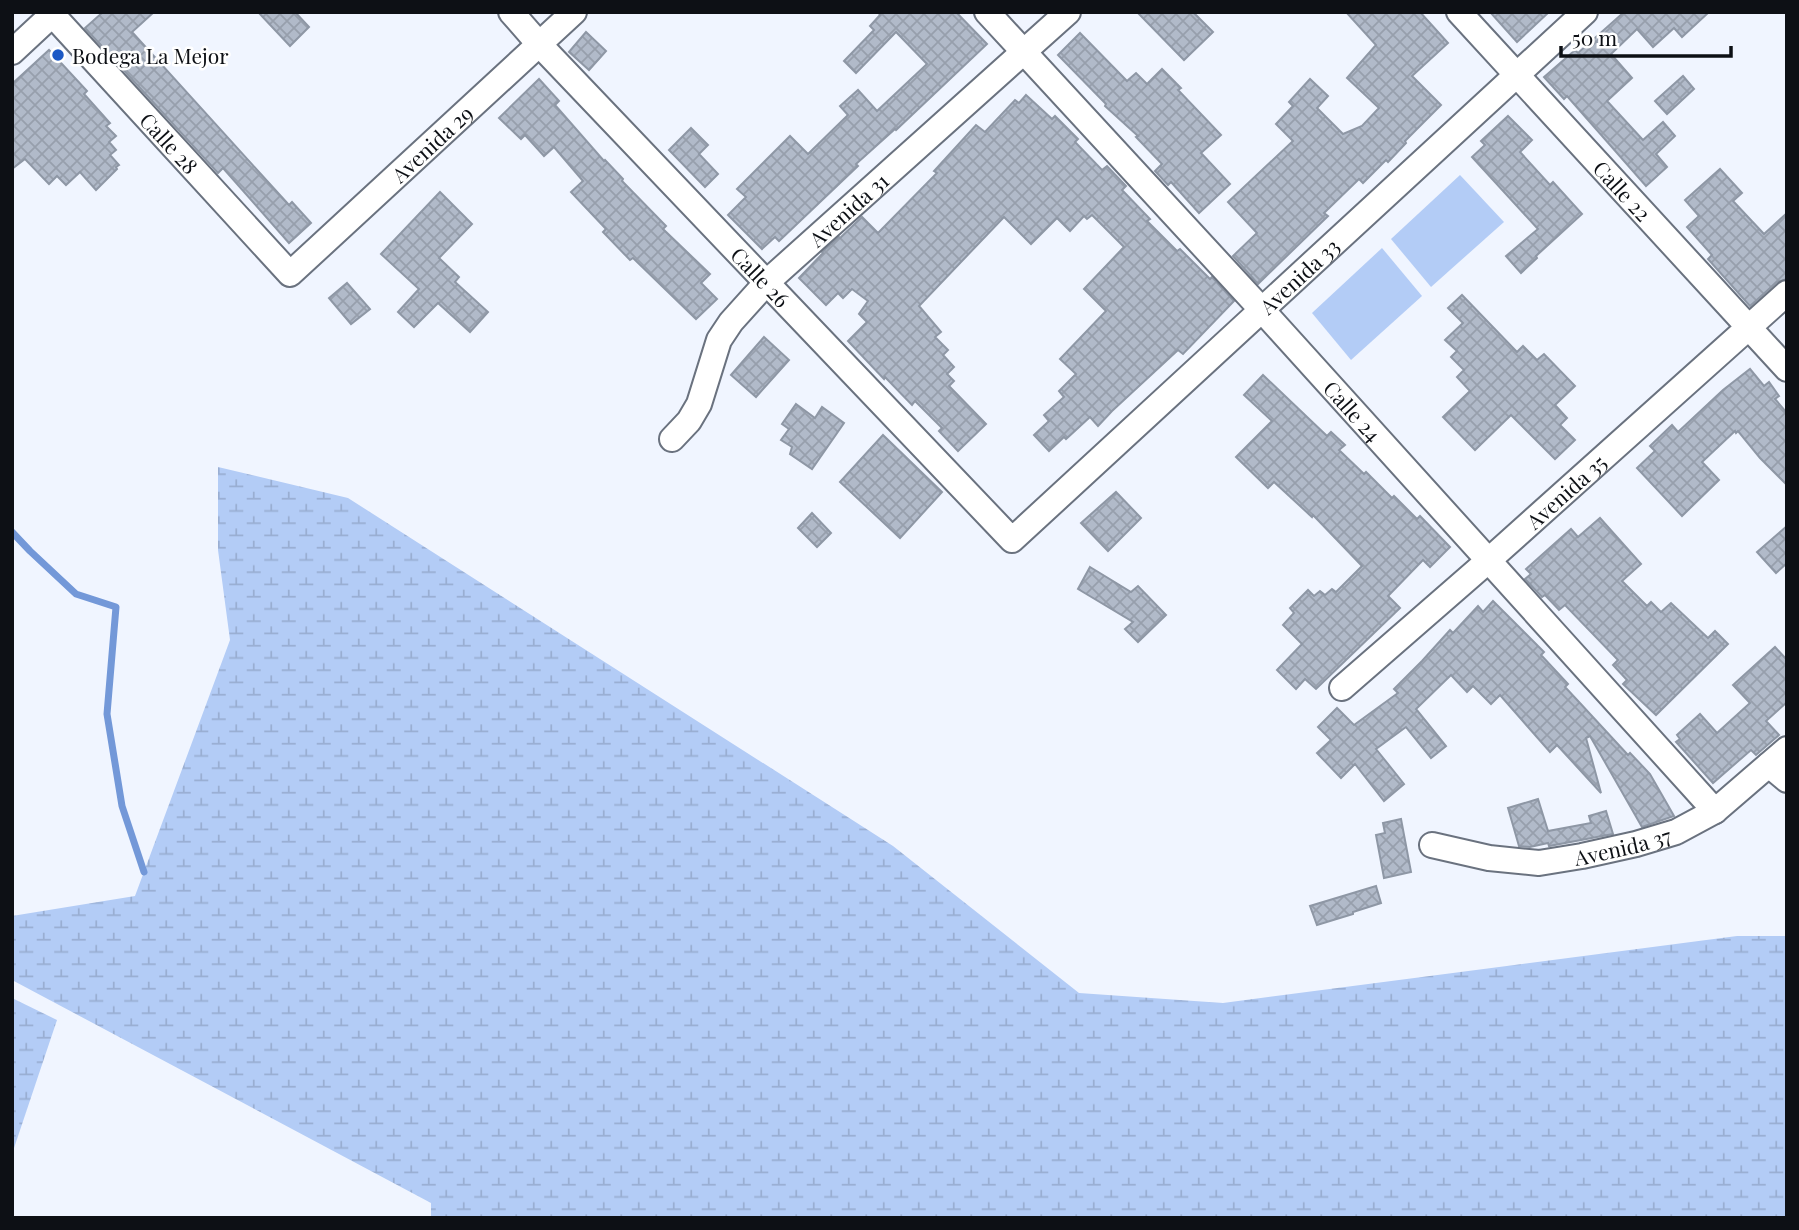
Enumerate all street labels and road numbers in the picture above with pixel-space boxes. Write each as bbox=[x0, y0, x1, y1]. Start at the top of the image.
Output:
street label: Avenida 29 bbox=[384, 99, 478, 189]
street label: Calle 28 bbox=[134, 106, 205, 179]
street label: Calle 22 bbox=[1588, 154, 1658, 226]
street label: Avenida 31 bbox=[802, 166, 894, 253]
street label: Avenida 33 bbox=[1252, 232, 1345, 320]
street label: Calle 26 bbox=[725, 240, 796, 313]
street label: Calle 24 bbox=[1318, 374, 1388, 447]
street label: Avenida 35 bbox=[1519, 448, 1612, 535]
street label: Avenida 37 bbox=[1571, 820, 1675, 871]

